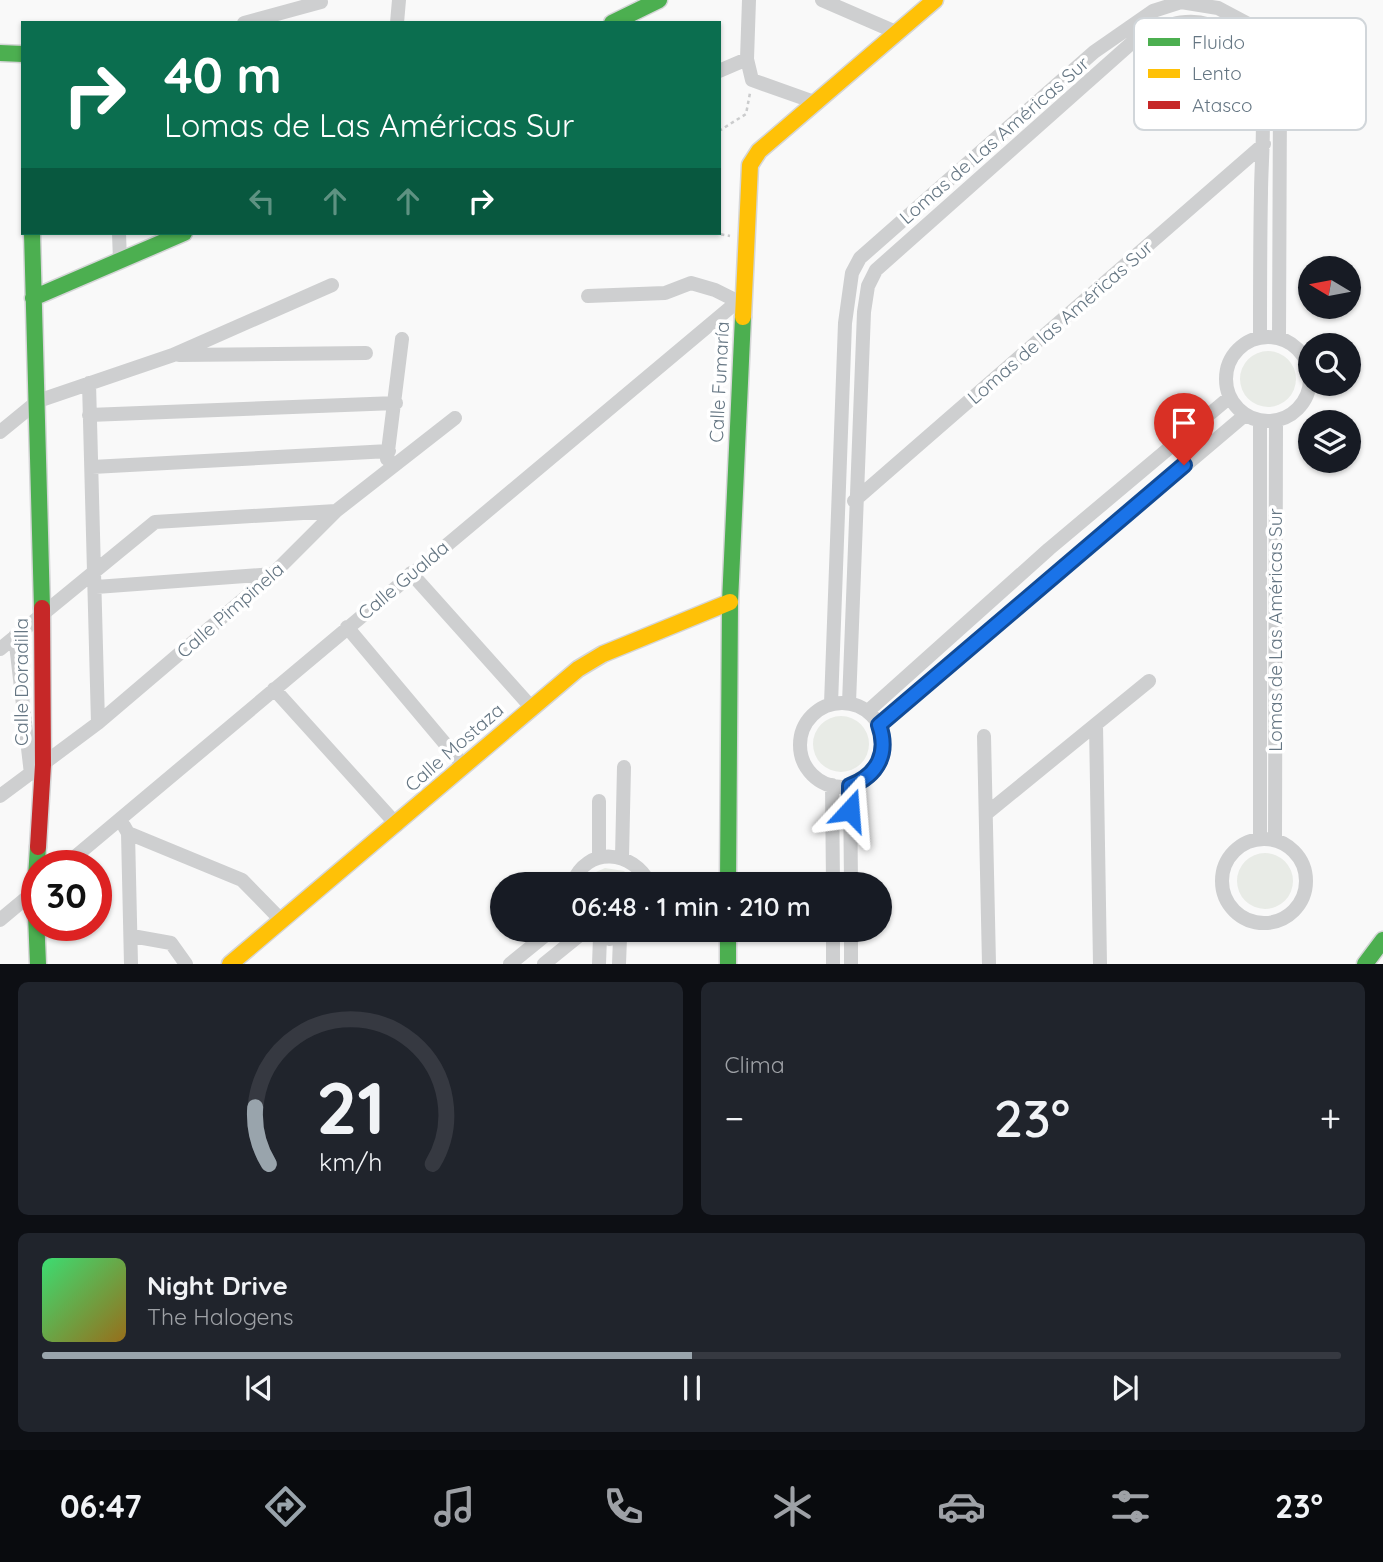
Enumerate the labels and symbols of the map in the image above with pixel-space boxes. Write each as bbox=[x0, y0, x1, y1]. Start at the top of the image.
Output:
legend bbox=[1134, 18, 1366, 130]
text: Fluido bbox=[1192, 30, 1245, 54]
street label: Lomas de Las Américas Sur bbox=[894, 51, 1094, 229]
text: Lento bbox=[1192, 61, 1242, 85]
text: Atasco bbox=[1192, 93, 1252, 117]
street label: Lomas de las Américas Sur bbox=[962, 234, 1158, 409]
north arrow bbox=[1298, 256, 1362, 318]
street label: Calle Fumaría bbox=[704, 321, 734, 443]
pin bbox=[1154, 393, 1214, 465]
street label: Lomas de Las Américas Sur bbox=[1263, 507, 1287, 752]
street label: Calle Gualda bbox=[353, 535, 453, 625]
street label: Calle Pimpinela bbox=[171, 557, 289, 663]
street label: Calle Doradilla bbox=[9, 618, 33, 746]
street label: Calle Mostaza bbox=[400, 698, 508, 796]
position arrow bbox=[813, 773, 887, 847]
speed limit sign: 30 bbox=[21, 850, 112, 941]

